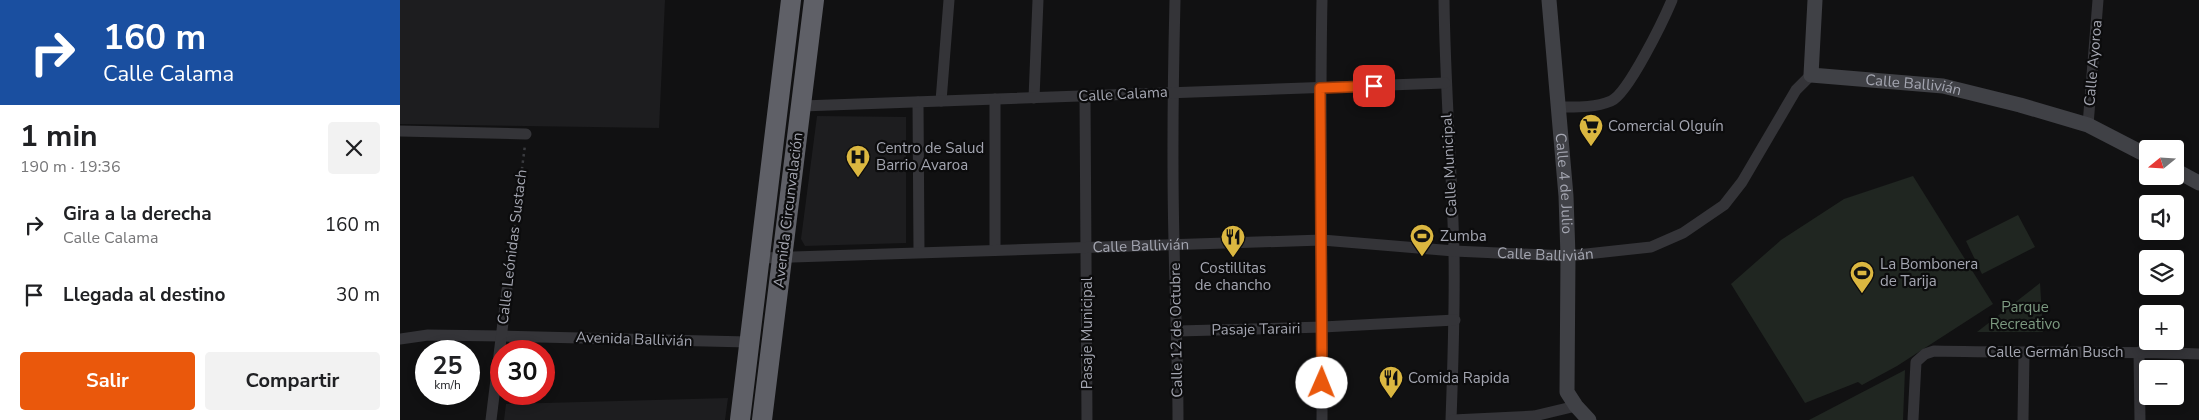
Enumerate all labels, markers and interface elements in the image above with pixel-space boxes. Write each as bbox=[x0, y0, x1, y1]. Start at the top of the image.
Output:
text: 160 m bbox=[103, 14, 206, 61]
street label: Calle Ayoroa bbox=[2079, 19, 2107, 107]
icon: right bbox=[20, 20, 85, 85]
text: Calle Calama bbox=[103, 59, 234, 89]
pin bbox=[1353, 65, 1395, 107]
street label: Calle Ballivián bbox=[1865, 70, 1964, 100]
icon: arrive bbox=[1360, 72, 1388, 100]
street label: Calle Calama bbox=[1078, 82, 1168, 106]
street label: Calle Municipal bbox=[1436, 112, 1462, 217]
supermarket icon: Comercial Olguín bbox=[1578, 113, 1604, 147]
text: 1 min bbox=[20, 116, 98, 157]
place label: Comercial Olguín bbox=[1608, 116, 1724, 136]
button: close bbox=[328, 122, 380, 174]
street label: Avenida Circunvalación bbox=[769, 131, 807, 289]
street label: Calle 4 de Julio bbox=[1551, 132, 1577, 234]
place label: Centro de Salud Barrio Avaroa bbox=[876, 138, 984, 175]
north arrow bbox=[2139, 140, 2184, 185]
map controls bbox=[2139, 140, 2184, 405]
hospital icon: Centro de Salud Barrio Avaroa bbox=[845, 144, 871, 178]
text: 190 m · 19:36 bbox=[20, 156, 121, 178]
street label: Calle Leónidas Sustach bbox=[493, 168, 531, 326]
button: sound bbox=[2139, 195, 2184, 240]
text: Gira a la derecha bbox=[63, 201, 212, 227]
icon: right bbox=[20, 211, 48, 239]
text: 160 m bbox=[325, 212, 380, 238]
sports icon: Zumba bbox=[1409, 223, 1435, 257]
restaurant icon: Costillitas de chancho bbox=[1220, 224, 1246, 258]
place label: Zumba bbox=[1440, 226, 1487, 246]
text: Calle Calama bbox=[63, 227, 158, 249]
street label: Calle Ballivián bbox=[1092, 234, 1189, 257]
street label: Calle Ballivián bbox=[1496, 243, 1594, 266]
button: layers bbox=[2139, 250, 2184, 295]
place label: La Bombonera de Tarija bbox=[1880, 254, 1978, 291]
place label: Costillitas de chancho bbox=[1195, 258, 1271, 295]
sports icon: La Bombonera de Tarija bbox=[1849, 260, 1875, 294]
street label: Calle 12 de Octubre bbox=[1165, 262, 1187, 398]
street label: Pasaje Municipal bbox=[1077, 276, 1097, 389]
icon: arrive bbox=[20, 281, 48, 309]
text: Llegada al destino bbox=[63, 282, 225, 308]
text: 30 m bbox=[336, 282, 380, 308]
park label: Parque Recreativo bbox=[1990, 297, 2060, 334]
button: + bbox=[2139, 305, 2184, 350]
street label: Pasaje Tarairi bbox=[1211, 318, 1301, 340]
street label: Avenida Ballivián bbox=[575, 327, 693, 351]
speed limit sign: 30 bbox=[490, 340, 555, 405]
street label: Calle Germán Busch bbox=[1986, 342, 2124, 362]
text: 25 bbox=[432, 349, 463, 383]
button: Salir bbox=[20, 352, 195, 410]
button: Compartir bbox=[205, 352, 380, 410]
position arrow bbox=[1295, 356, 1347, 408]
button: − bbox=[2139, 360, 2184, 405]
restaurant icon: Comida Rapida bbox=[1378, 365, 1404, 399]
place label: Comida Rapida bbox=[1408, 368, 1510, 388]
text: km/h bbox=[434, 377, 461, 393]

